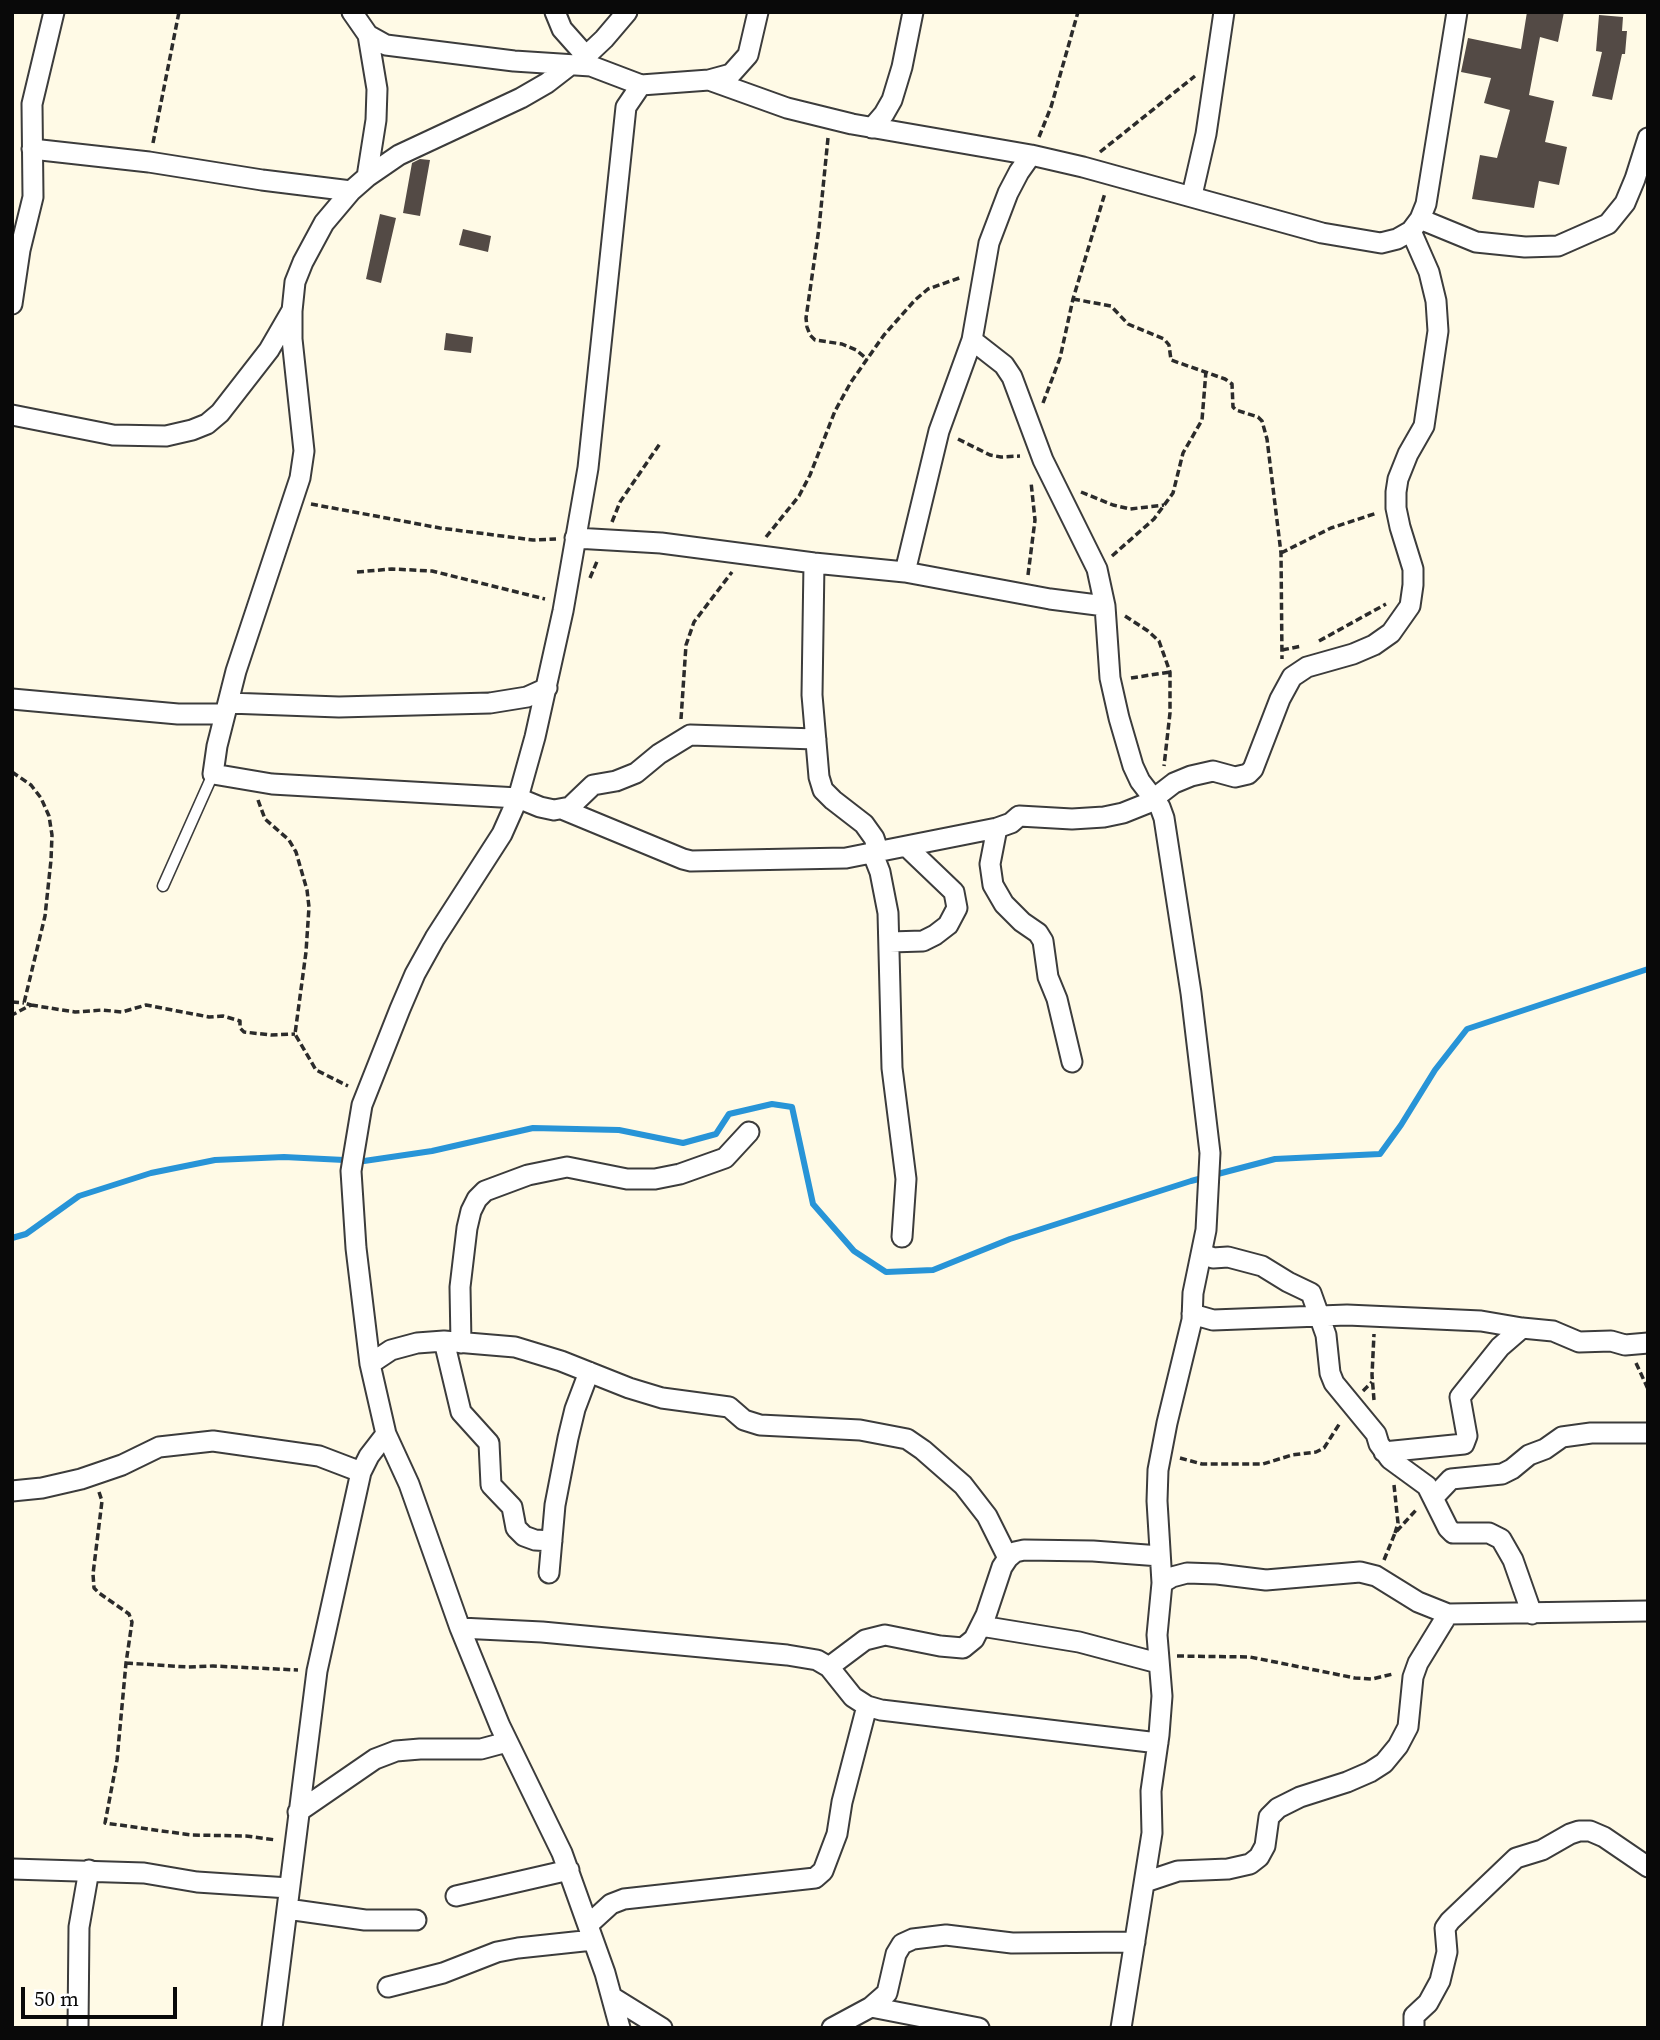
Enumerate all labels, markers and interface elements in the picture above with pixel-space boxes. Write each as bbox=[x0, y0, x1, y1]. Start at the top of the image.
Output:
scale bar bbox=[24, 1974, 180, 2018]
text: 50 m bbox=[34, 1984, 79, 2013]

